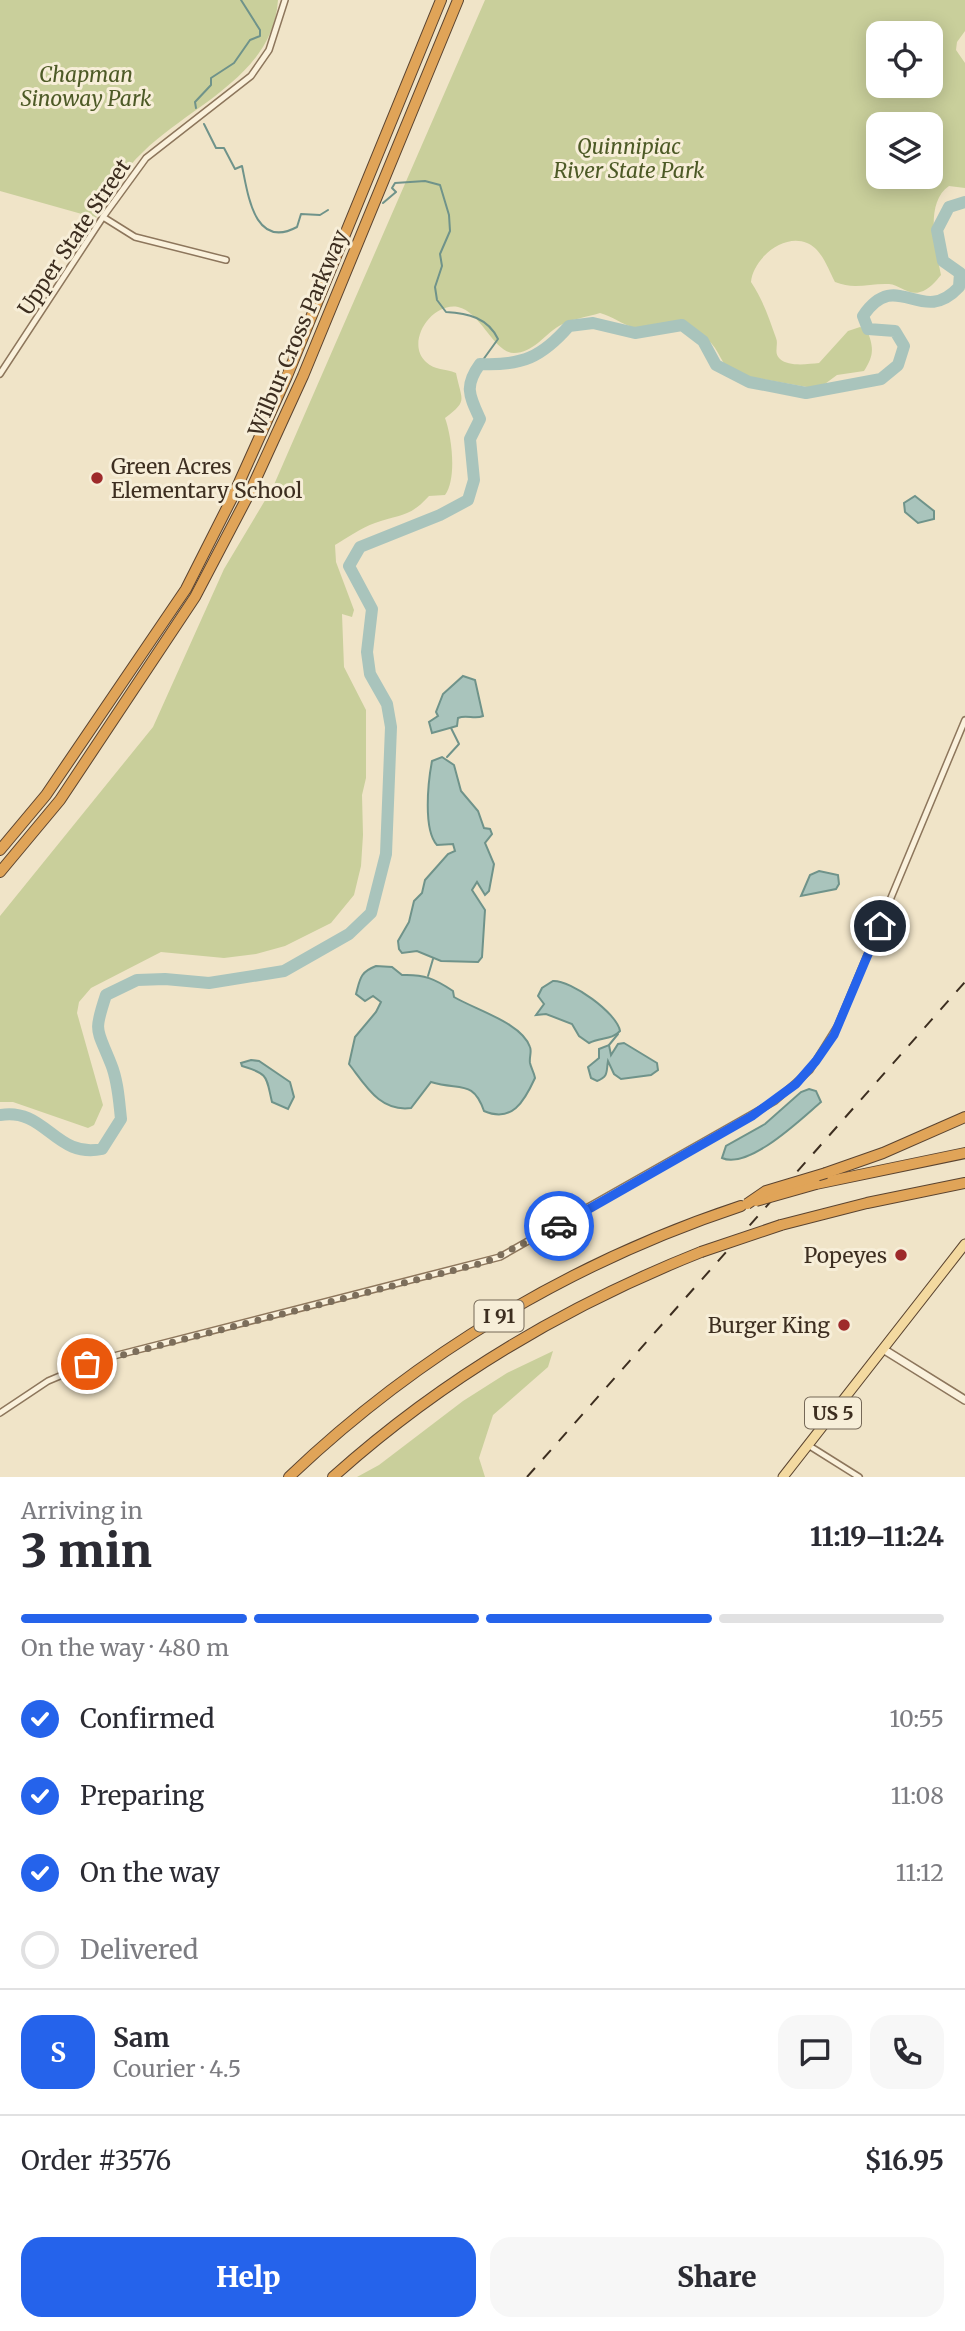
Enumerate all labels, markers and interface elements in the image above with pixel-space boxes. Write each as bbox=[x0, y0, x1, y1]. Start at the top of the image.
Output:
map controls bbox=[866, 21, 943, 189]
button: locate bbox=[866, 21, 943, 98]
park label: Chapman Sinoway Park bbox=[21, 61, 152, 112]
button: layers bbox=[866, 112, 943, 189]
park label: Quinnipiac River State Park bbox=[554, 133, 705, 184]
street label: Upper State Street bbox=[12, 154, 136, 320]
street label: Wilbur Cross Parkway bbox=[242, 225, 354, 441]
place label: Green Acres Elementary School bbox=[111, 453, 303, 504]
marker: Green Acres Elementary School bbox=[89, 470, 105, 486]
pin bbox=[850, 896, 910, 956]
icon: home bbox=[861, 907, 899, 945]
courier bbox=[524, 1191, 594, 1261]
icon: car bbox=[540, 1207, 578, 1245]
place label: Popeyes bbox=[804, 1242, 887, 1269]
marker: Popeyes bbox=[893, 1247, 909, 1263]
road number: I 91 bbox=[475, 1300, 524, 1332]
place label: Burger King bbox=[708, 1312, 830, 1339]
marker: Burger King bbox=[836, 1317, 852, 1333]
pin bbox=[57, 1334, 117, 1394]
icon: bag bbox=[68, 1345, 106, 1383]
road number: US 5 bbox=[805, 1398, 861, 1428]
text: Arriving in bbox=[21, 1496, 143, 1525]
text: 11:19–11:24 bbox=[810, 1520, 944, 1553]
text: 3 min bbox=[21, 1522, 152, 1580]
text: On the way · 480 m bbox=[21, 1633, 229, 1662]
icon: check bbox=[21, 1700, 59, 1738]
text: Confirmed bbox=[80, 1702, 215, 1735]
text: 10:55 bbox=[890, 1704, 944, 1733]
icon: check bbox=[21, 1777, 59, 1815]
text: Preparing bbox=[80, 1779, 204, 1812]
text: 11:08 bbox=[891, 1781, 944, 1810]
icon: check bbox=[21, 1854, 59, 1892]
text: On the way bbox=[80, 1856, 220, 1889]
text: 11:12 bbox=[896, 1858, 944, 1887]
text: Delivered bbox=[80, 1933, 199, 1966]
button: chat bbox=[778, 2015, 852, 2089]
button: phone bbox=[870, 2015, 944, 2089]
text: Sam bbox=[113, 2021, 170, 2054]
text: S bbox=[50, 2036, 66, 2069]
text: Courier · 4.5 bbox=[113, 2054, 241, 2083]
text: Order #3576 bbox=[21, 2144, 171, 2177]
text: $16.95 bbox=[865, 2144, 944, 2177]
button: Help bbox=[21, 2237, 476, 2317]
button: Share bbox=[490, 2237, 944, 2317]

